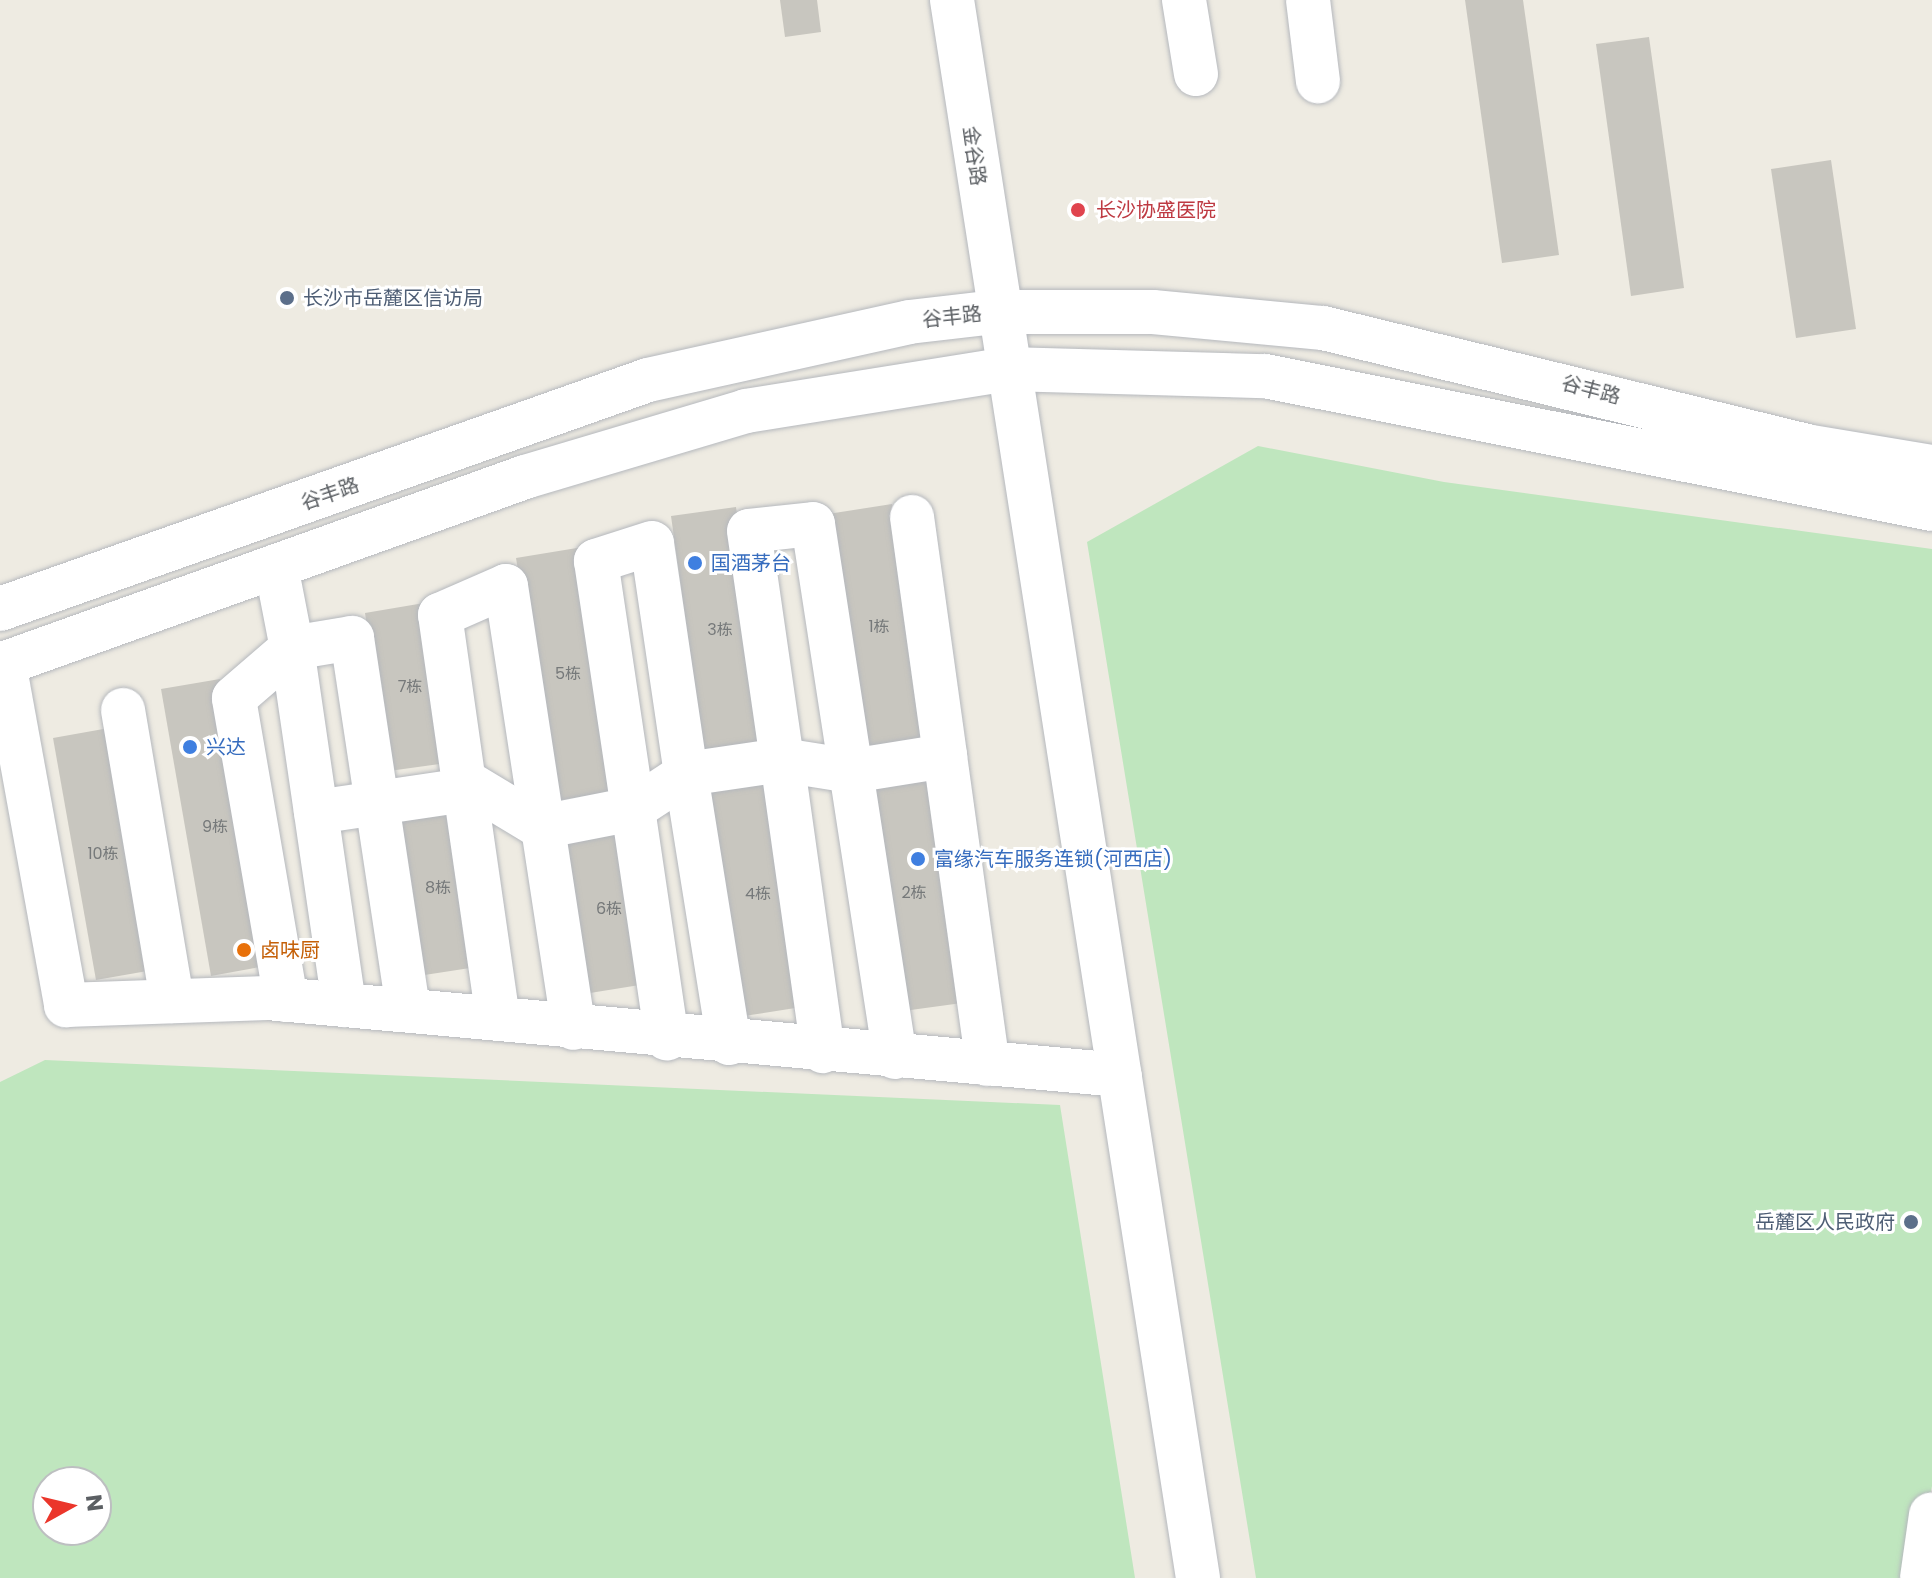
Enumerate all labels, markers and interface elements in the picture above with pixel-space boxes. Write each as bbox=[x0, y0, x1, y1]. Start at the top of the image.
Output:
street label: 金谷路 bbox=[958, 125, 990, 187]
place label: 长沙协盛医院 bbox=[1096, 198, 1216, 222]
marker: 长沙协盛医院 bbox=[1067, 199, 1089, 221]
place label: 长沙市岳麓区信访局 bbox=[303, 286, 483, 310]
marker: 长沙市岳麓区信访局 bbox=[278, 289, 296, 307]
street label: 谷丰路 bbox=[921, 302, 983, 332]
street label: 谷丰路 bbox=[1559, 371, 1623, 409]
street label: 谷丰路 bbox=[298, 473, 362, 515]
place label: 国酒茅台 bbox=[711, 551, 791, 575]
marker: 国酒茅台 bbox=[686, 554, 704, 572]
house number: 1栋 bbox=[868, 617, 890, 637]
house number: 3栋 bbox=[707, 620, 733, 640]
house number: 5栋 bbox=[555, 664, 581, 684]
house number: 7栋 bbox=[398, 677, 422, 697]
place label: 兴达 bbox=[206, 735, 246, 759]
marker: 兴达 bbox=[181, 738, 199, 756]
house number: 9栋 bbox=[202, 817, 228, 837]
house number: 10栋 bbox=[87, 844, 119, 864]
place label: 富缘汽车服务连锁(河西店) bbox=[934, 847, 1172, 871]
marker: 富缘汽车服务连锁(河西店) bbox=[909, 850, 927, 868]
house number: 8栋 bbox=[425, 878, 451, 898]
house number: 2栋 bbox=[901, 883, 927, 903]
house number: 4栋 bbox=[745, 884, 771, 904]
house number: 6栋 bbox=[596, 899, 622, 919]
place label: 卤味厨 bbox=[260, 938, 320, 962]
marker: 卤味厨 bbox=[235, 941, 253, 959]
place label: 岳麓区人民政府 bbox=[1755, 1210, 1895, 1234]
marker: 岳麓区人民政府 bbox=[1902, 1213, 1920, 1231]
north arrow bbox=[32, 1466, 112, 1546]
text: N bbox=[78, 1493, 111, 1513]

